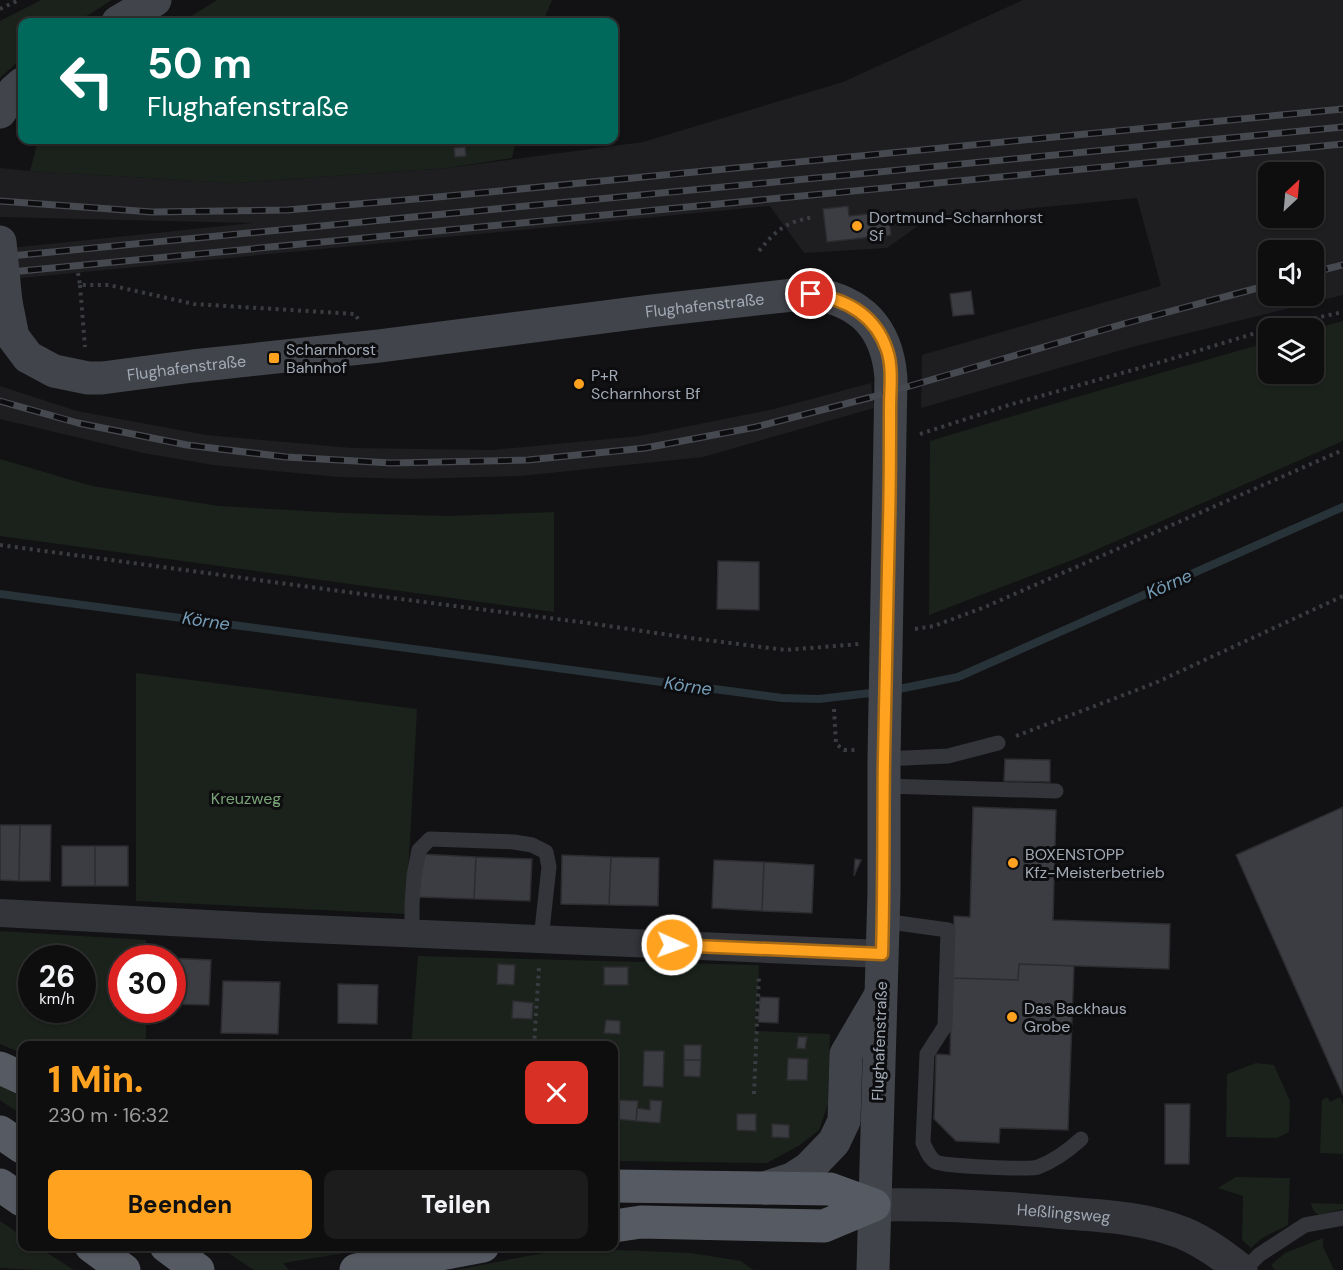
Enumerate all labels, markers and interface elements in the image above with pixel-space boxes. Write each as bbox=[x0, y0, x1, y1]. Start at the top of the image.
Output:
text: 50 m bbox=[147, 36, 252, 91]
icon: left bbox=[48, 42, 126, 120]
text: Flughafenstraße bbox=[147, 89, 349, 124]
north arrow bbox=[1258, 162, 1324, 228]
map controls bbox=[1258, 162, 1324, 384]
place label: Dortmund-Scharnhorst Sf bbox=[869, 207, 1043, 246]
marker: Dortmund-Scharnhorst Sf bbox=[850, 219, 864, 233]
button: sound bbox=[1258, 240, 1324, 306]
pin bbox=[785, 268, 836, 319]
icon: arrive bbox=[794, 277, 827, 310]
street label: Flughafenstraße bbox=[644, 288, 765, 323]
button: layers bbox=[1258, 318, 1324, 384]
place label: Scharnhorst Bahnhof bbox=[286, 339, 376, 378]
street label: Flughafenstraße bbox=[126, 350, 247, 386]
marker: Scharnhorst Bahnhof bbox=[267, 351, 281, 365]
place label: P+R Scharnhorst Bf bbox=[591, 365, 700, 404]
marker: P+R Scharnhorst Bf bbox=[572, 377, 586, 391]
water label: Körne bbox=[1142, 563, 1196, 605]
water label: Körne bbox=[181, 606, 231, 636]
water label: Körne bbox=[663, 671, 713, 701]
park label: Kreuzweg bbox=[211, 788, 281, 809]
place label: BOXENSTOPP Kfz-Meisterbetrieb bbox=[1025, 844, 1165, 883]
marker: BOXENSTOPP Kfz-Meisterbetrieb bbox=[1006, 856, 1020, 870]
position arrow bbox=[640, 913, 704, 977]
speed limit sign: 30 bbox=[108, 945, 186, 1023]
text: 26 bbox=[39, 957, 75, 996]
street label: Flughafenstraße bbox=[867, 981, 892, 1101]
text: km/h bbox=[39, 989, 75, 1009]
place label: Das Backhaus Grobe bbox=[1024, 998, 1127, 1037]
marker: Das Backhaus Grobe bbox=[1005, 1010, 1019, 1024]
text: 1 Min. bbox=[48, 1056, 143, 1103]
button: close bbox=[525, 1061, 588, 1124]
text: 230 m · 16:32 bbox=[48, 1102, 169, 1128]
button: Beenden bbox=[48, 1170, 312, 1239]
button: Teilen bbox=[324, 1170, 588, 1239]
street label: Heßlingsweg bbox=[1016, 1199, 1112, 1228]

